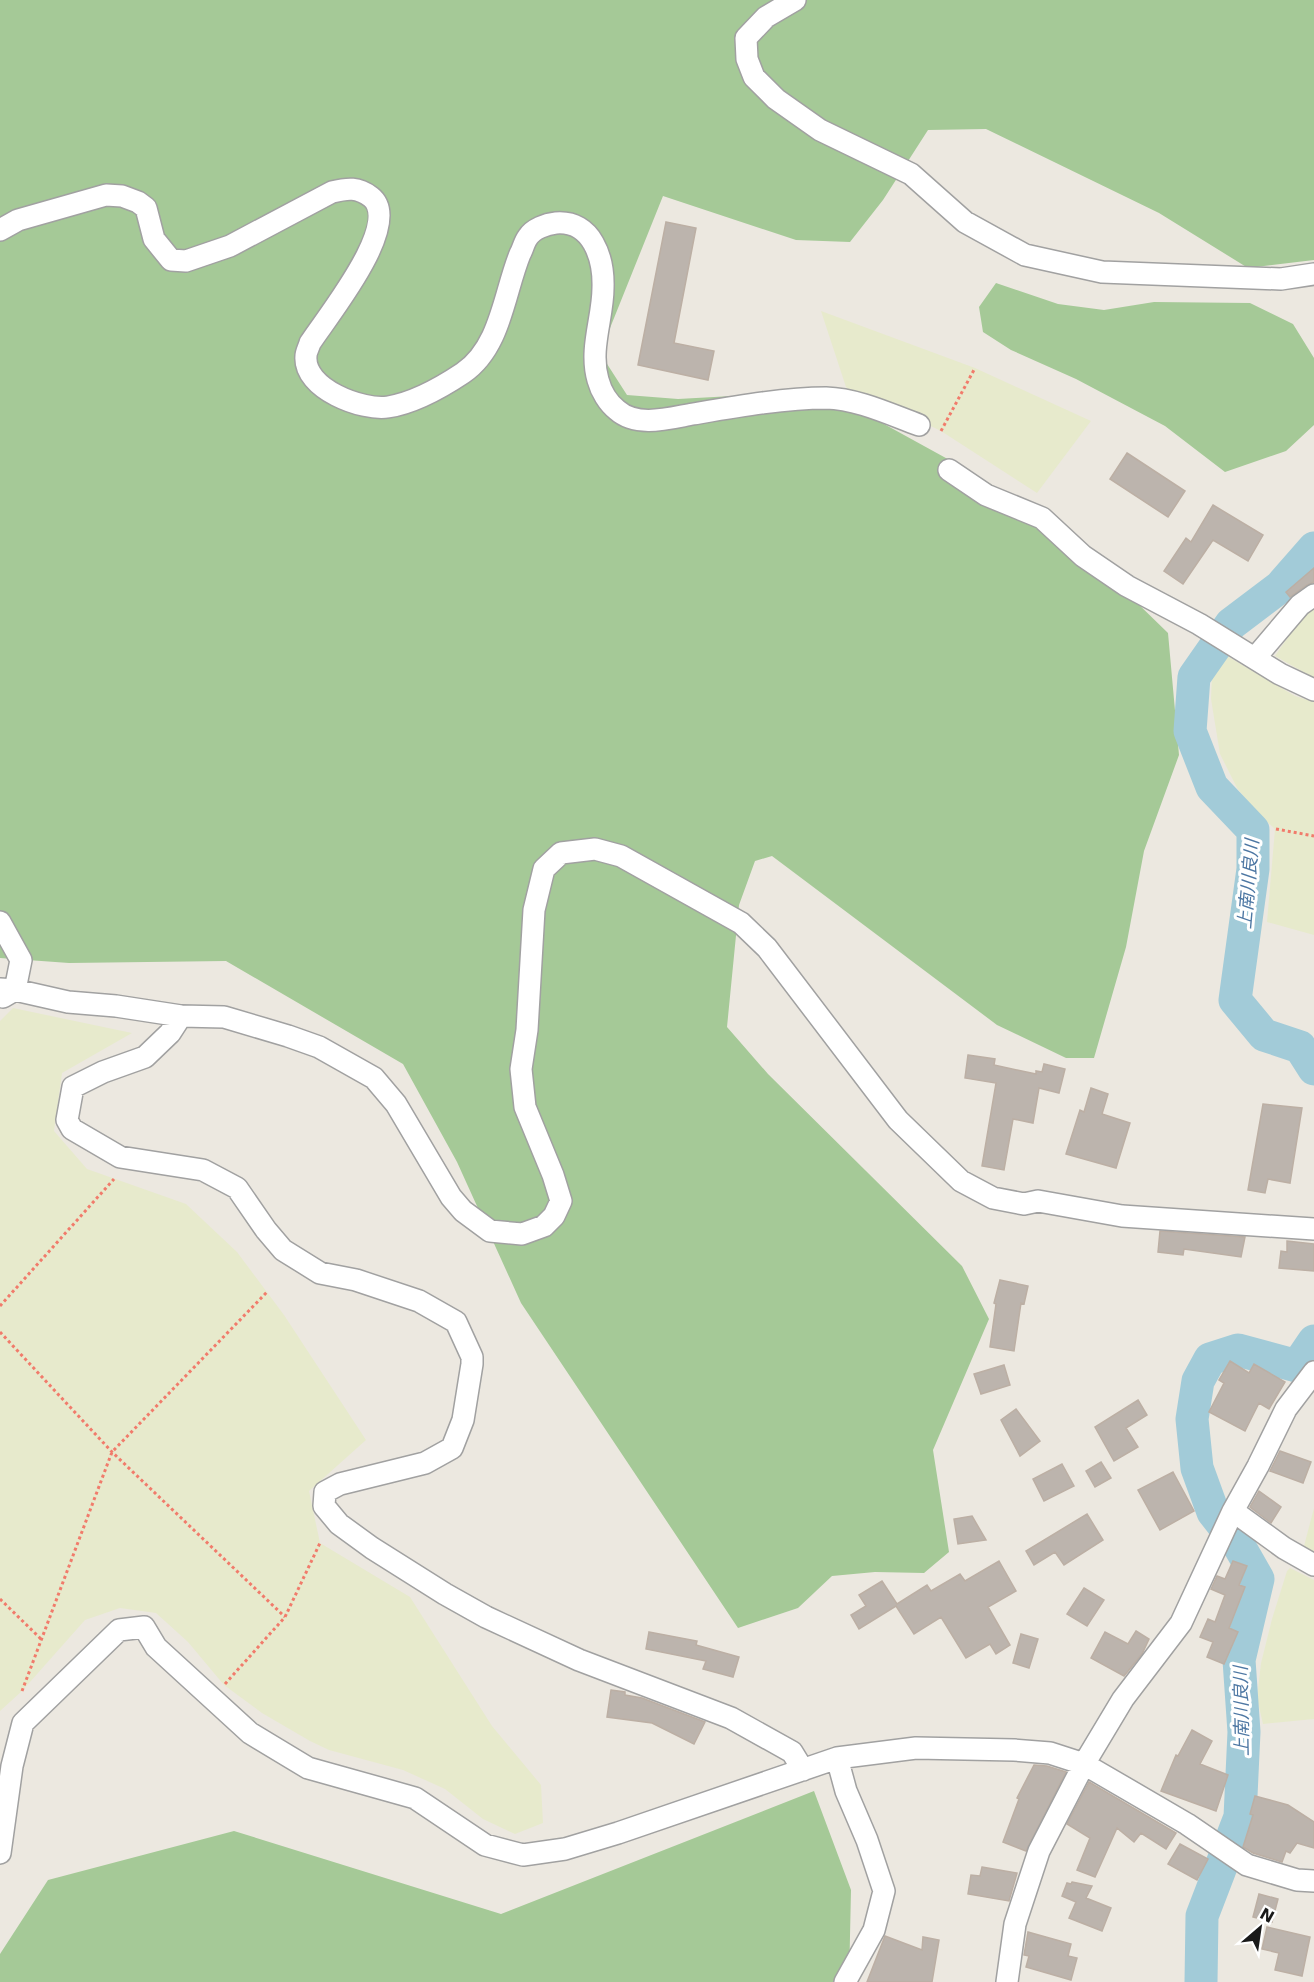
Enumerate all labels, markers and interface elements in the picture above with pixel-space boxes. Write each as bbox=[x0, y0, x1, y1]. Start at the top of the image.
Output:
water label: 上南川良川 bbox=[1234, 836, 1263, 930]
water label: 上南川良川 bbox=[1230, 1664, 1252, 1756]
north arrow bbox=[1230, 1898, 1290, 1958]
text: N bbox=[1257, 1904, 1277, 1927]

